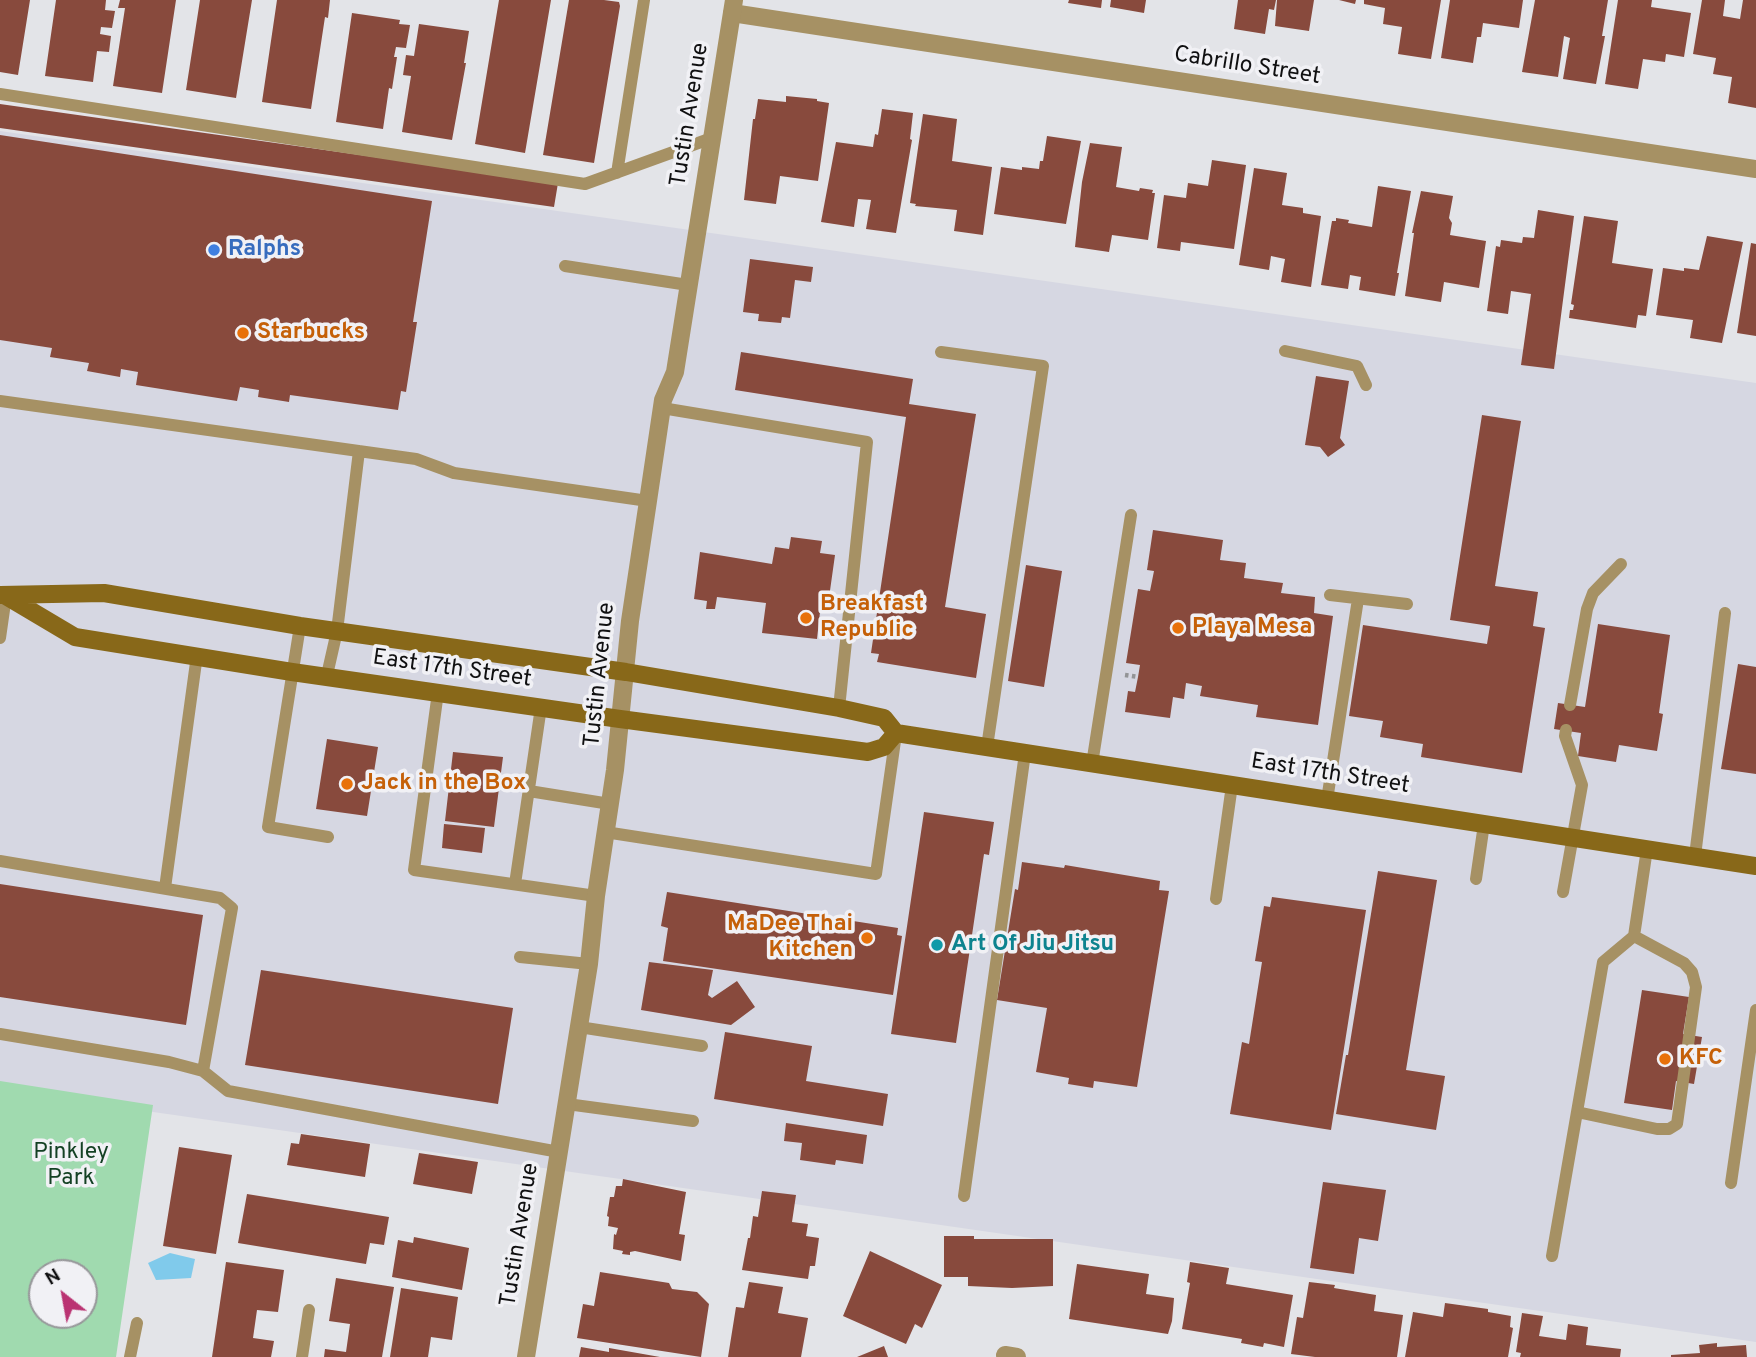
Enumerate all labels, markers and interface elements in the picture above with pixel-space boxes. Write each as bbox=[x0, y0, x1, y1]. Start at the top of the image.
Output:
street label: Tustin Avenue bbox=[666, 41, 716, 189]
street label: Cabrillo Street bbox=[1172, 42, 1322, 92]
place label: Ralphs bbox=[228, 236, 301, 264]
marker: Ralphs bbox=[206, 242, 222, 258]
place label: Starbucks bbox=[257, 319, 365, 347]
marker: Starbucks bbox=[235, 325, 251, 341]
place label: Breakfast Republic bbox=[820, 591, 924, 645]
street label: Tustin Avenue bbox=[580, 601, 622, 749]
marker: Breakfast Republic bbox=[798, 610, 814, 626]
place label: Playa Mesa bbox=[1192, 614, 1312, 642]
marker: Playa Mesa bbox=[1170, 620, 1186, 636]
street label: East 17th Street bbox=[371, 645, 533, 695]
street label: East 17th Street bbox=[1249, 749, 1411, 801]
place label: Jack in the Box bbox=[361, 770, 526, 798]
marker: Jack in the Box bbox=[339, 776, 355, 792]
place label: MaDee Thai Kitchen bbox=[727, 911, 853, 965]
marker: MaDee Thai Kitchen bbox=[859, 930, 875, 946]
place label: Art Of Jiu Jitsu bbox=[951, 931, 1114, 959]
marker: Art Of Jiu Jitsu bbox=[929, 937, 945, 953]
place label: KFC bbox=[1679, 1045, 1723, 1073]
marker: KFC bbox=[1657, 1051, 1673, 1067]
park label: Pinkley Park bbox=[33, 1139, 109, 1193]
street label: Tustin Avenue bbox=[496, 1161, 546, 1309]
north arrow bbox=[28, 1259, 98, 1329]
text: N bbox=[41, 1264, 65, 1292]

